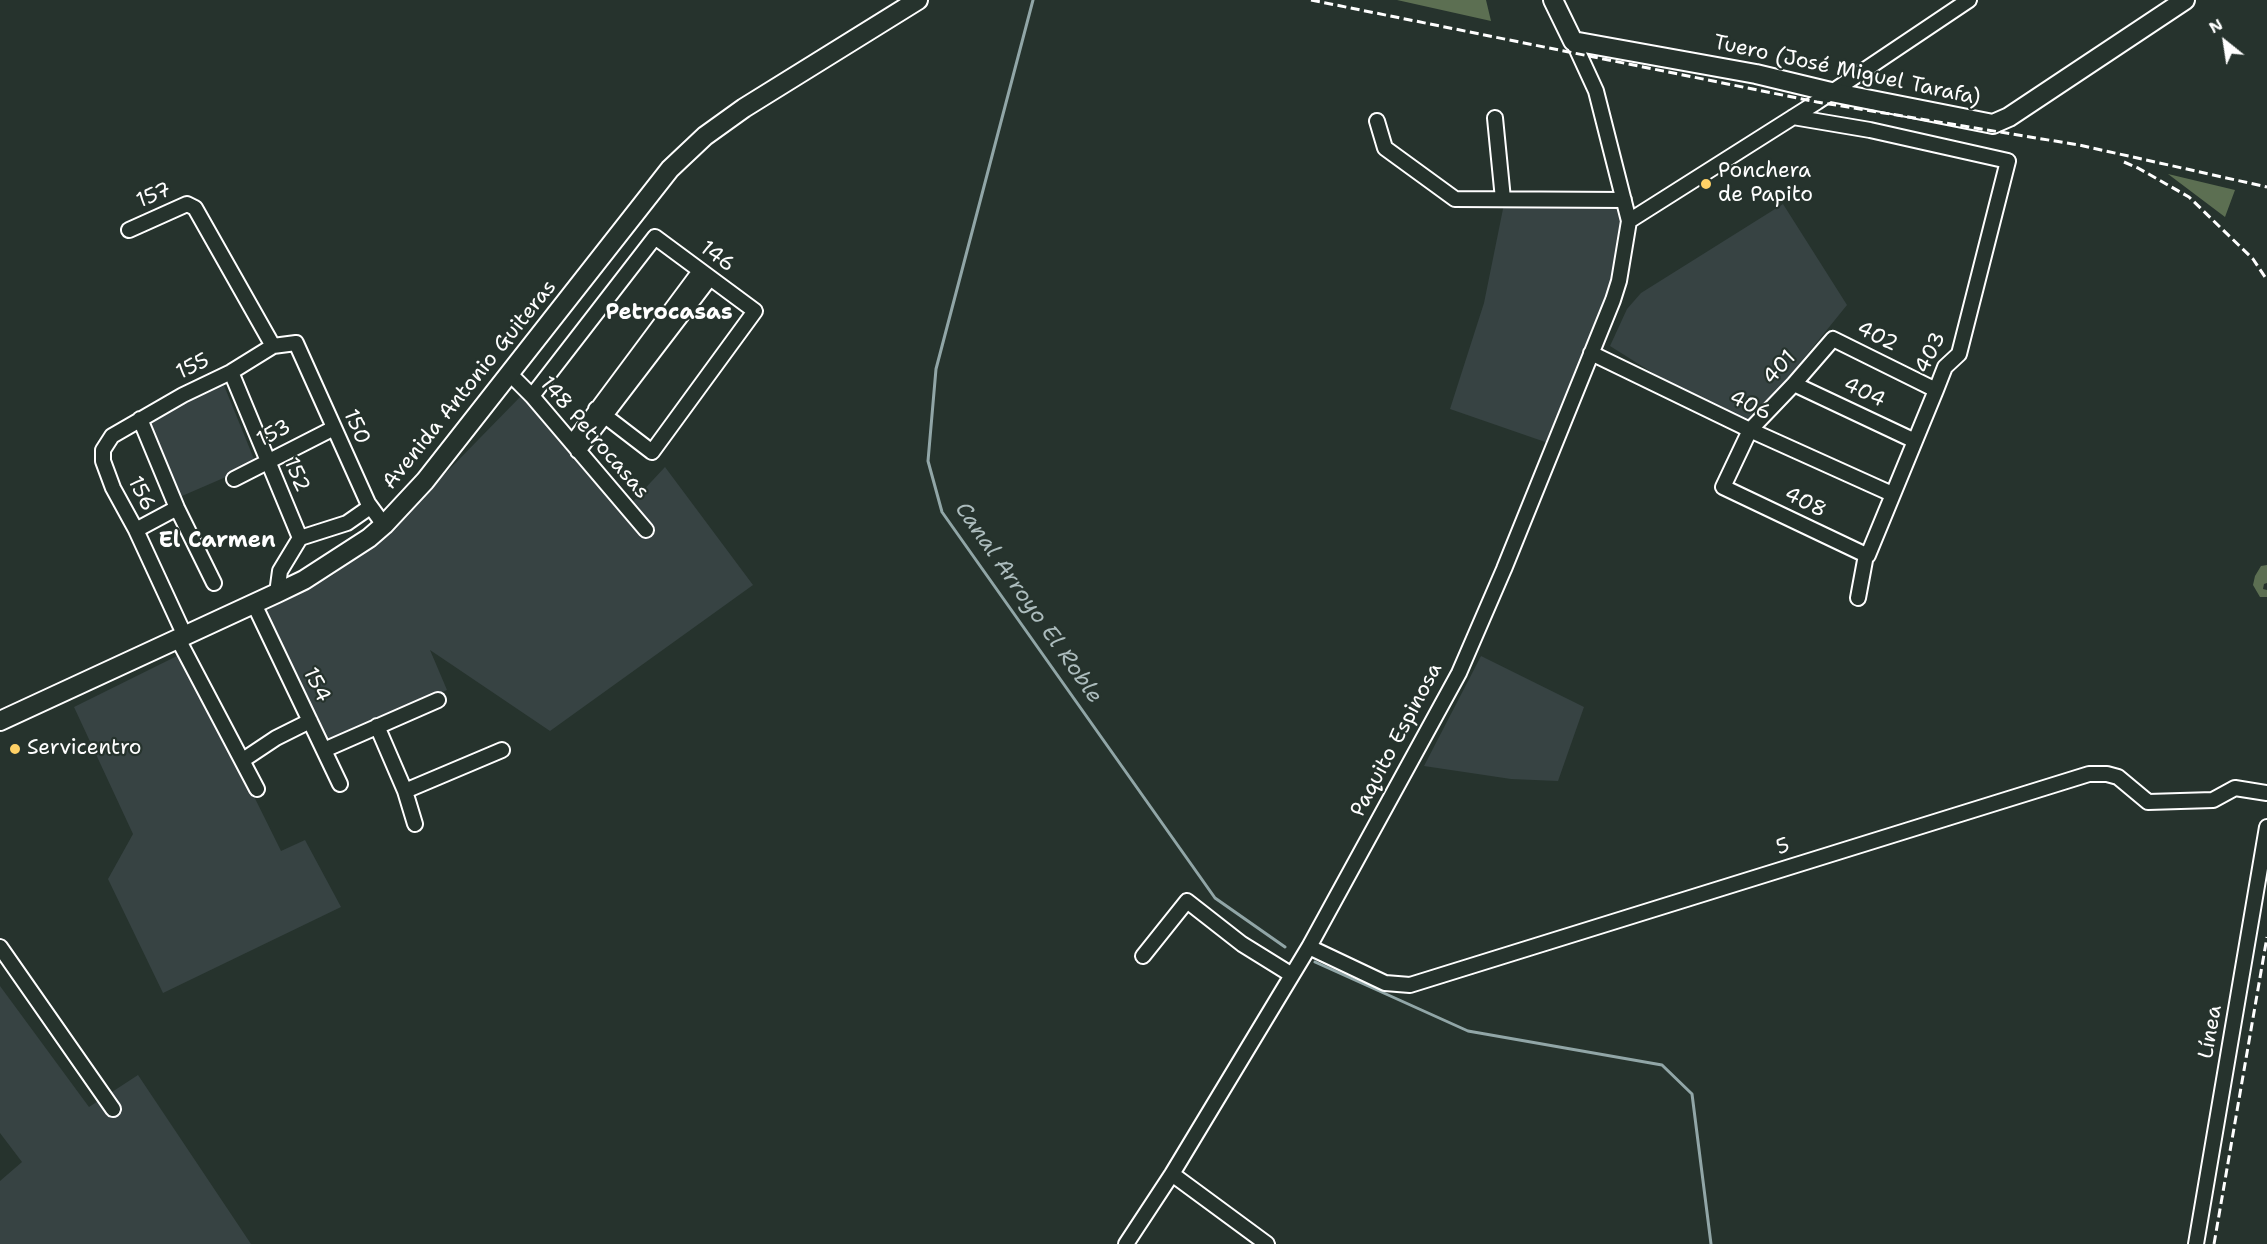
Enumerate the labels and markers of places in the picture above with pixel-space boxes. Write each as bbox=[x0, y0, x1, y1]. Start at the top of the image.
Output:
place label: Ponchera de Papito bbox=[1718, 159, 1813, 209]
marker: Ponchera de Papito bbox=[1699, 177, 1713, 191]
place label: Servicentro bbox=[27, 736, 142, 762]
marker: Servicentro bbox=[8, 742, 22, 756]

